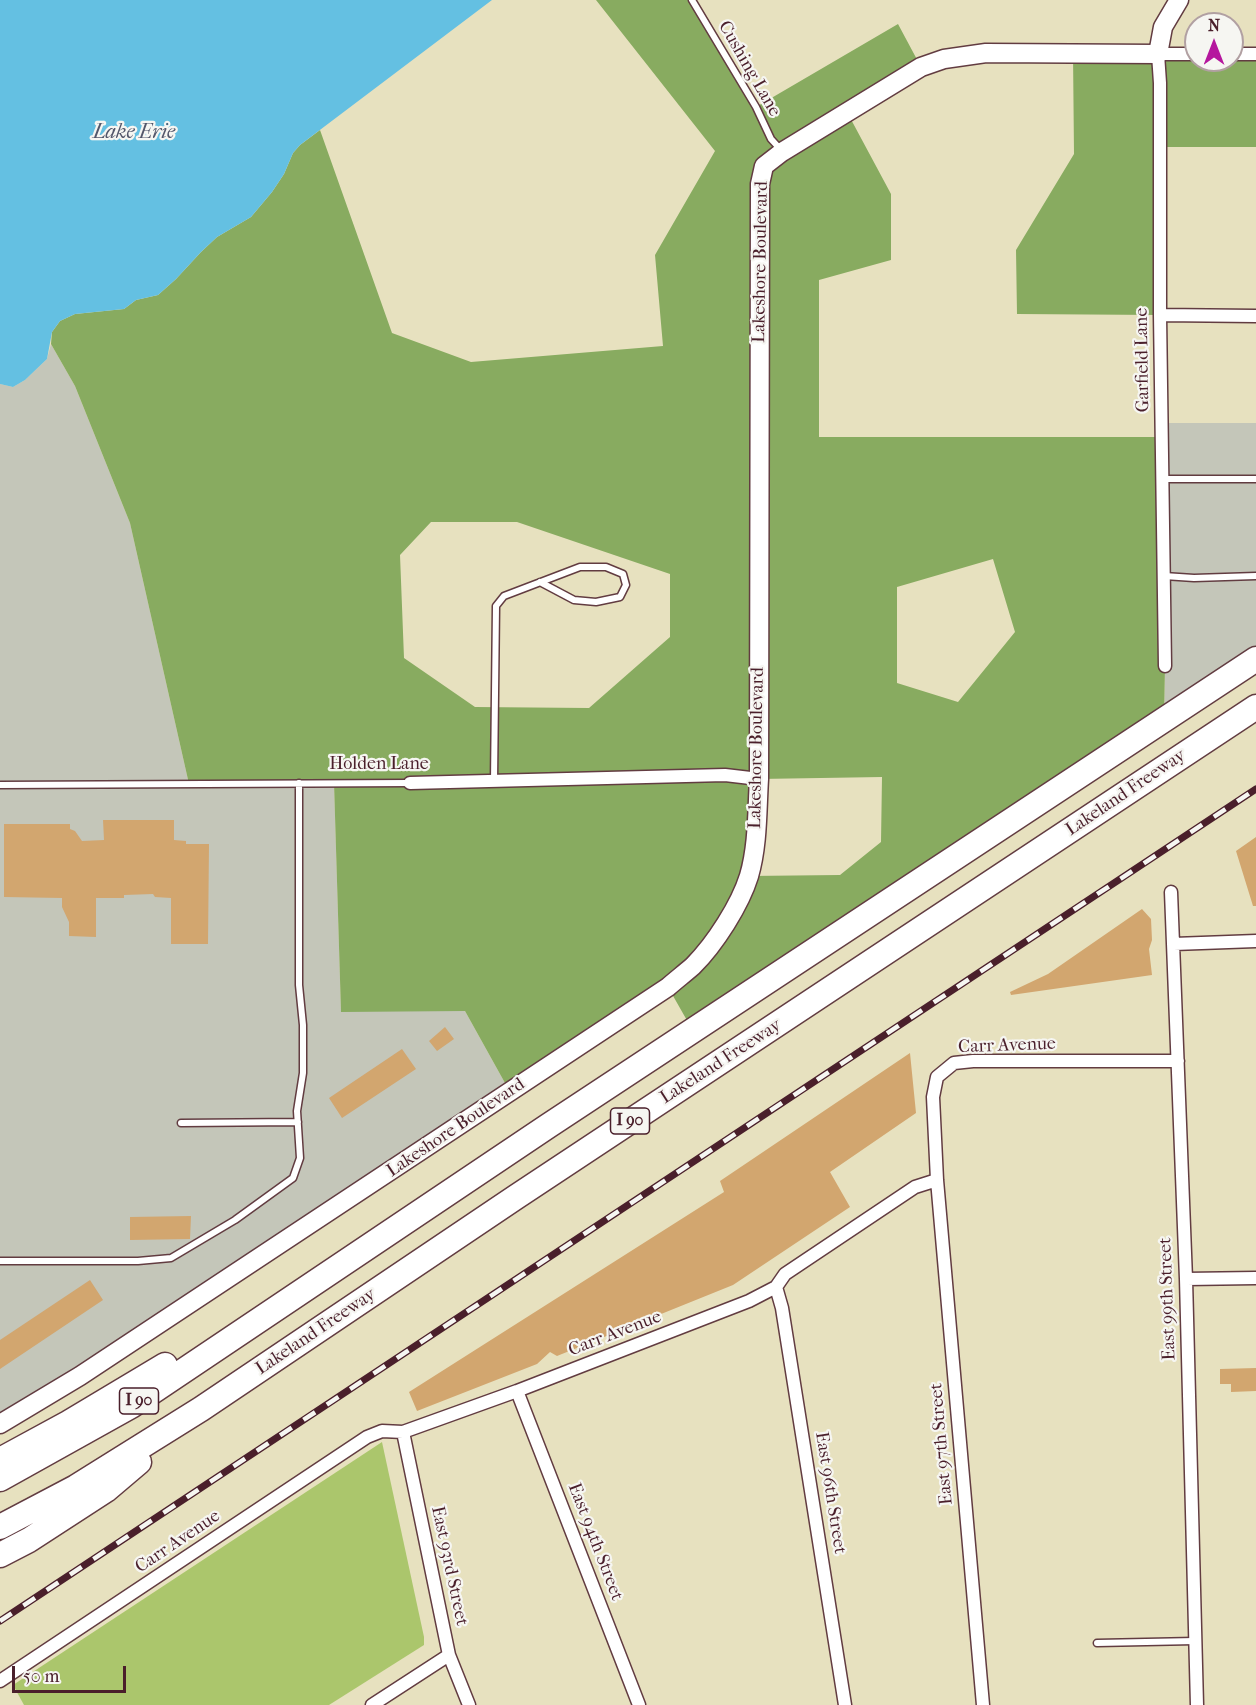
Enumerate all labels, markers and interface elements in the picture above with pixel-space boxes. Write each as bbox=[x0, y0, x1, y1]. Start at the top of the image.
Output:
north arrow bbox=[1184, 12, 1244, 72]
text: N bbox=[1208, 16, 1220, 35]
street label: Cushing Lane bbox=[713, 17, 785, 121]
water label: Lake Erie bbox=[93, 121, 175, 145]
street label: Lakeshore Boulevard bbox=[749, 181, 773, 343]
street label: Garfield Lane bbox=[1131, 308, 1155, 412]
street label: Lakeshore Boulevard bbox=[745, 667, 769, 829]
street label: Lakeland Freeway bbox=[1062, 745, 1190, 841]
street label: Holden Lane bbox=[329, 754, 429, 776]
street label: Lakeland Freeway bbox=[656, 1015, 786, 1109]
street label: Carr Avenue bbox=[958, 1034, 1056, 1058]
street label: Lakeshore Boulevard bbox=[383, 1074, 529, 1182]
road number: I 90 bbox=[610, 1108, 650, 1134]
street label: East 99th Street bbox=[1155, 1237, 1181, 1361]
street label: Lakeland Freeway bbox=[252, 1284, 380, 1380]
street label: Carr Avenue bbox=[566, 1306, 664, 1362]
street label: East 97th Street bbox=[926, 1382, 958, 1506]
road number: I 90 bbox=[120, 1388, 158, 1414]
street label: East 96th Street bbox=[810, 1430, 850, 1556]
street label: East 94th Street bbox=[563, 1480, 627, 1604]
street label: East 93rd Street bbox=[426, 1504, 472, 1628]
street label: Carr Avenue bbox=[131, 1506, 225, 1578]
scale bar bbox=[15, 1654, 129, 1692]
text: 50 m bbox=[23, 1666, 59, 1687]

